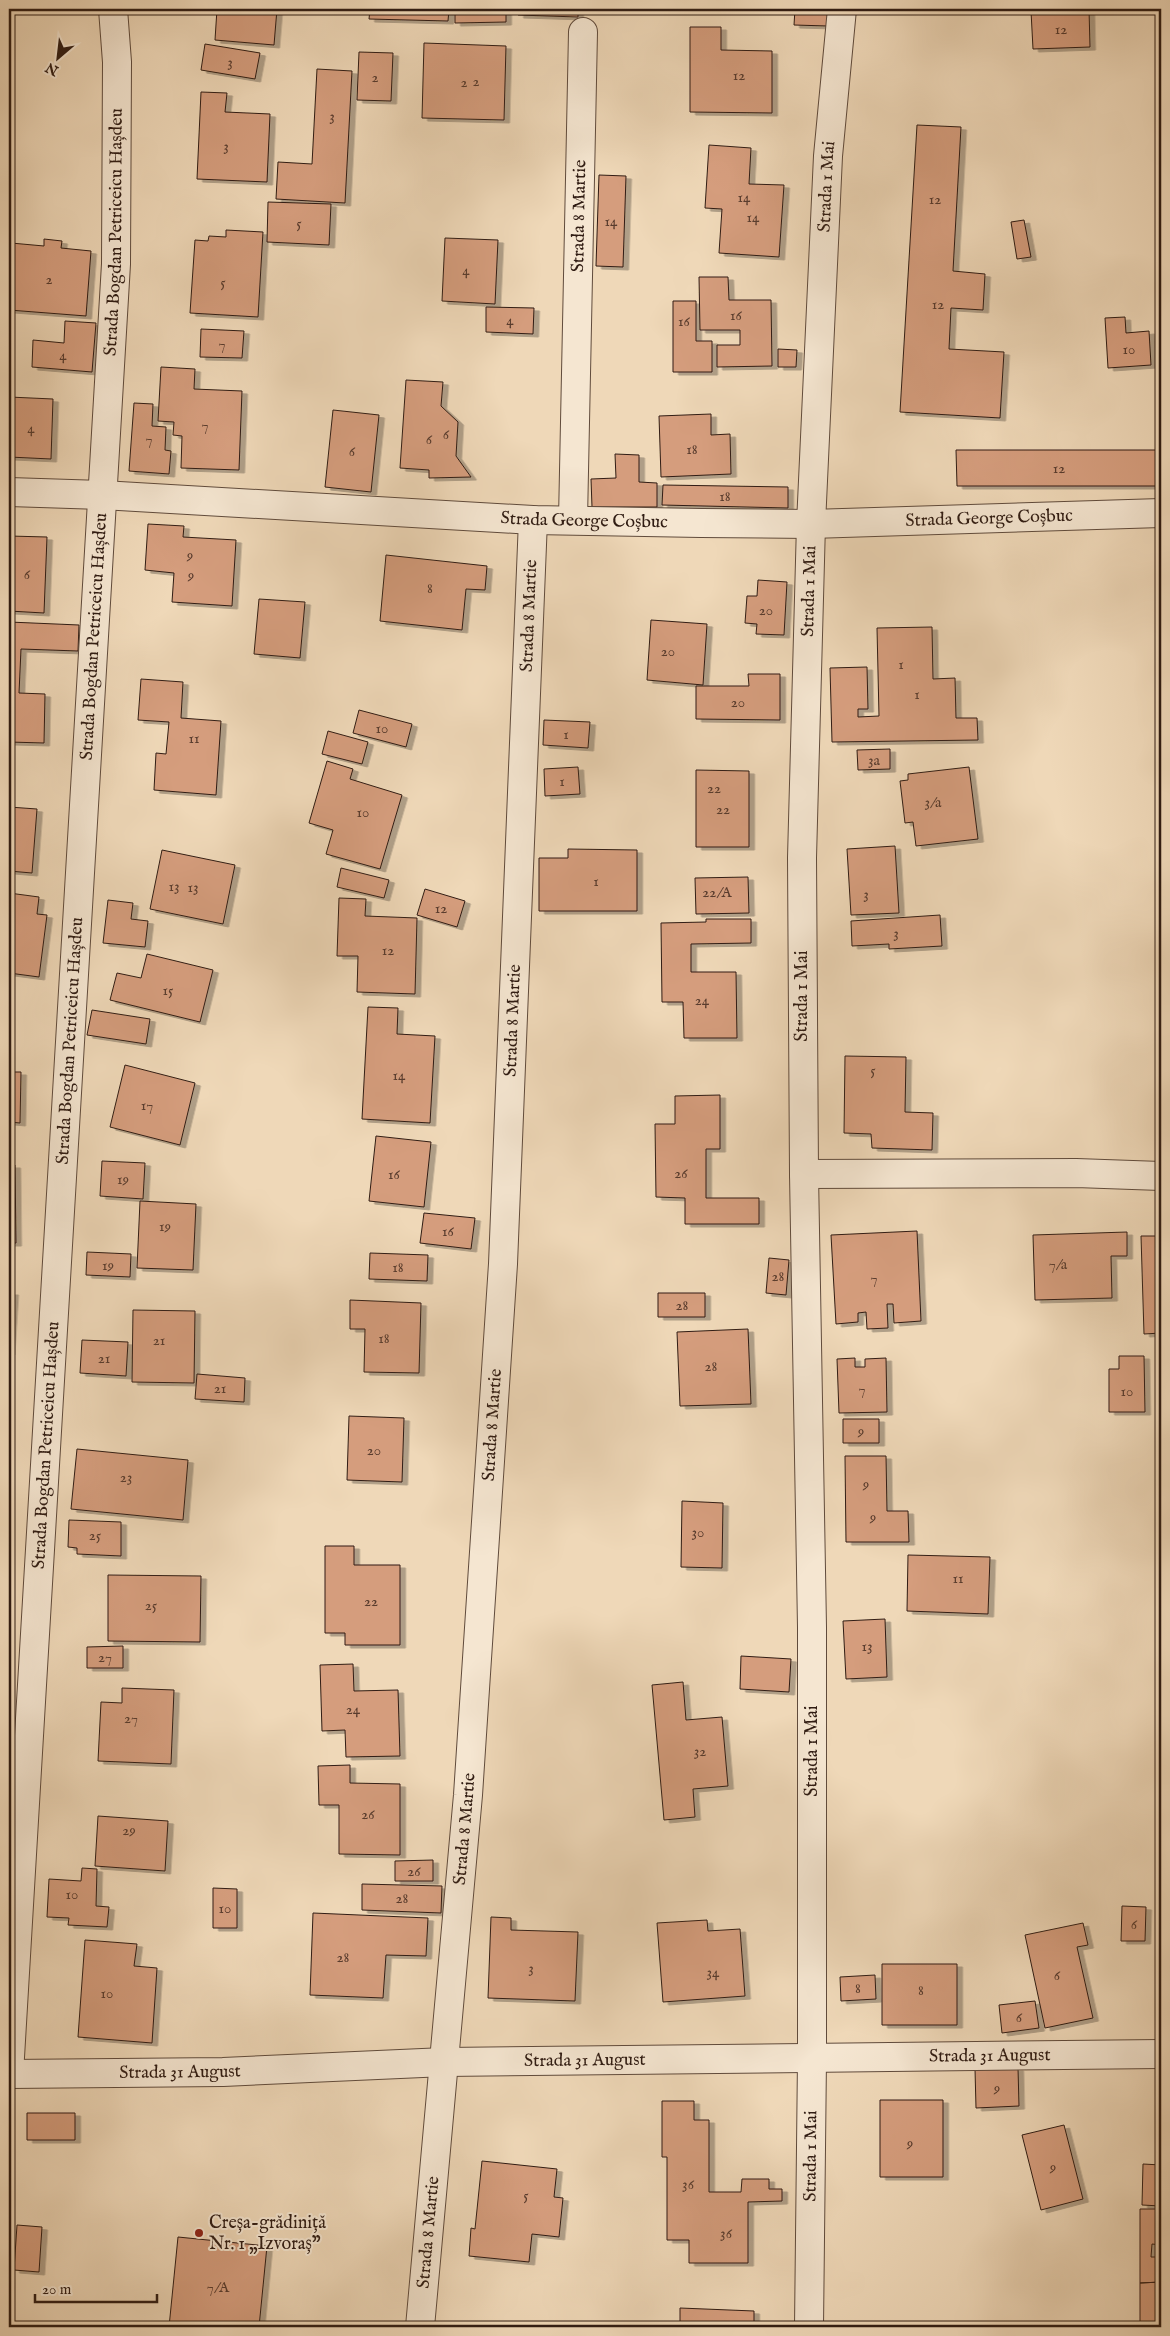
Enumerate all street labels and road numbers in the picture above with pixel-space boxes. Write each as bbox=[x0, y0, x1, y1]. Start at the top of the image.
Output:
street label: Strada Bogdan Petriceicu Hașdeu bbox=[99, 108, 128, 357]
street label: Strada 1 Mai bbox=[813, 140, 841, 233]
street label: Strada 8 Martie bbox=[567, 160, 592, 273]
street label: Strada George Coșbuc bbox=[905, 504, 1073, 533]
street label: Strada George Coșbuc bbox=[500, 507, 668, 534]
street label: Strada Bogdan Petriceicu Hașdeu bbox=[75, 512, 113, 761]
street label: Strada 1 Mai bbox=[796, 545, 822, 637]
street label: Strada 8 Martie bbox=[515, 559, 543, 673]
street label: Strada Bogdan Petriceicu Hașdeu bbox=[51, 916, 89, 1165]
street label: Strada 1 Mai bbox=[791, 950, 814, 1042]
street label: Strada 8 Martie bbox=[499, 964, 527, 1077]
street label: Strada Bogdan Petriceicu Hașdeu bbox=[27, 1321, 65, 1570]
street label: Strada 8 Martie bbox=[477, 1368, 508, 1482]
street label: Strada 1 Mai bbox=[801, 1705, 824, 1797]
street label: Strada 8 Martie bbox=[448, 1772, 481, 1886]
street label: Strada 31 August bbox=[929, 2044, 1051, 2068]
street label: Strada 31 August bbox=[524, 2048, 646, 2073]
street label: Strada 31 August bbox=[119, 2060, 241, 2084]
street label: Strada 1 Mai bbox=[799, 2110, 823, 2202]
street label: Strada 8 Martie bbox=[412, 2175, 445, 2290]

